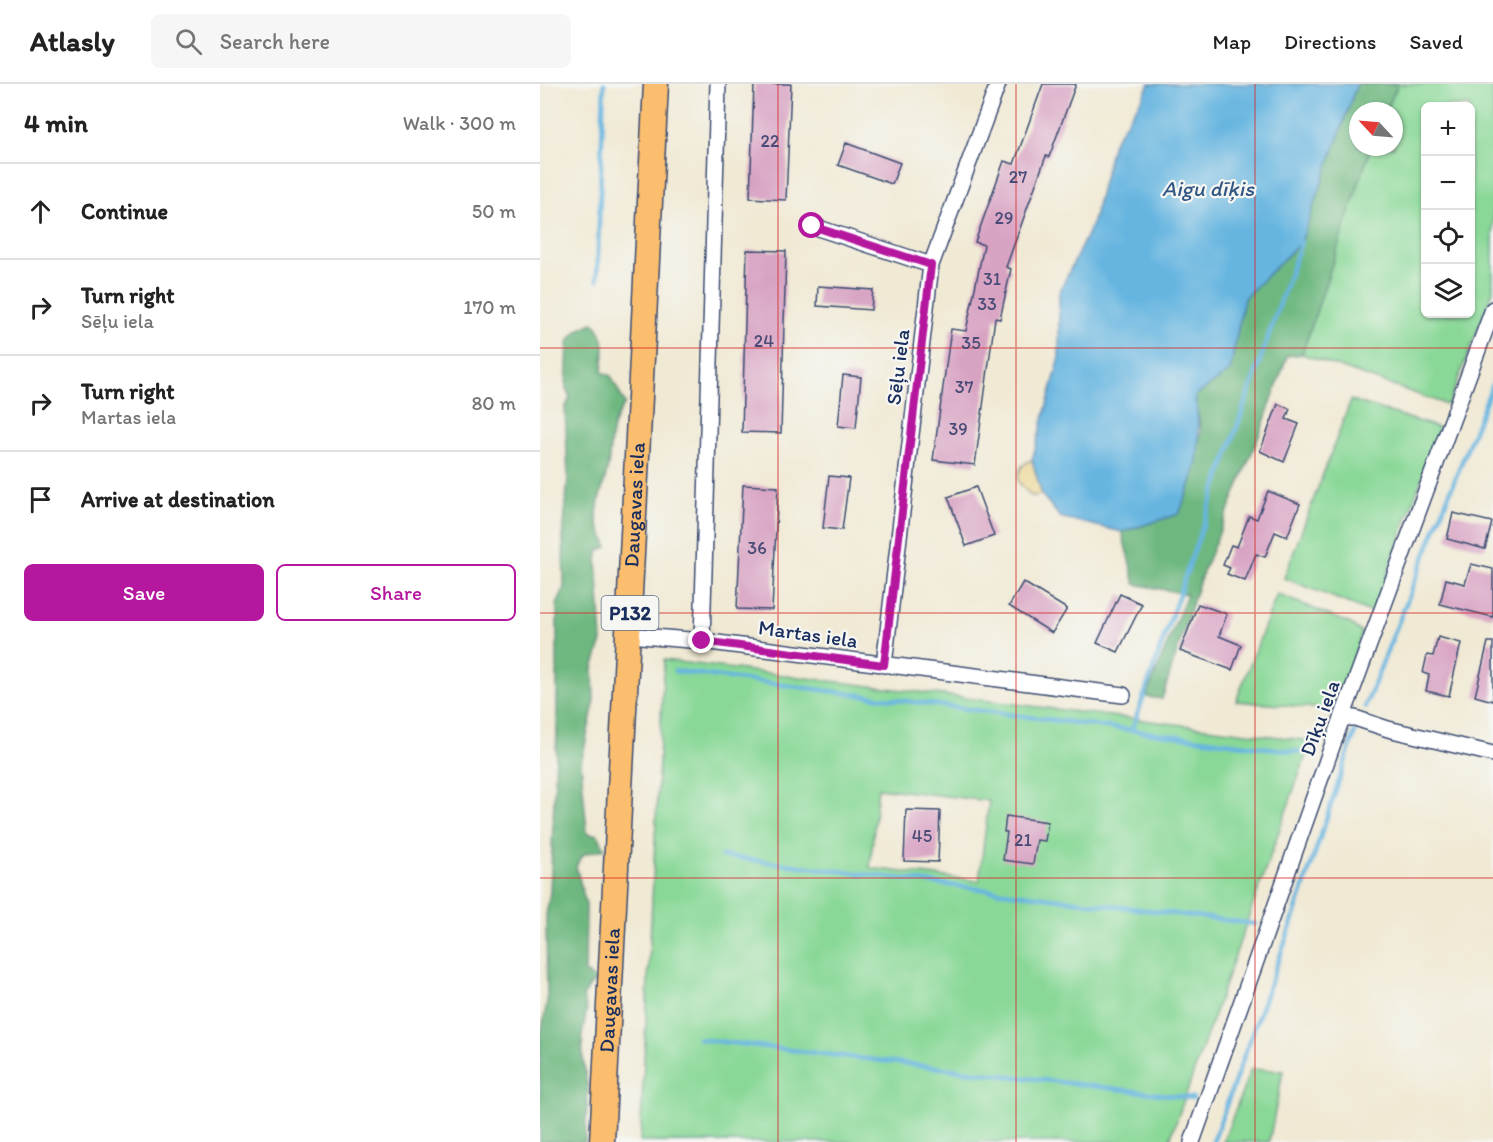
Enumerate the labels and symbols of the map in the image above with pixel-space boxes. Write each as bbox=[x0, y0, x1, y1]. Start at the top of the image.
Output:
north arrow bbox=[1349, 102, 1403, 156]
house number: 22 bbox=[761, 130, 780, 152]
house number: 27 bbox=[1009, 166, 1027, 188]
water label: Aigu dīķis bbox=[1162, 175, 1255, 202]
house number: 29 bbox=[995, 207, 1013, 229]
route start bbox=[798, 212, 824, 238]
house number: 31 bbox=[983, 268, 1001, 290]
house number: 33 bbox=[977, 293, 997, 315]
street label: Sēļu iela bbox=[880, 327, 915, 406]
house number: 24 bbox=[754, 330, 774, 352]
house number: 35 bbox=[961, 332, 981, 354]
house number: 37 bbox=[955, 376, 973, 398]
house number: 39 bbox=[948, 418, 968, 440]
street label: Daugavas iela bbox=[618, 442, 650, 568]
house number: 36 bbox=[747, 537, 767, 559]
road number: P132 bbox=[602, 596, 658, 630]
street label: Martas iela bbox=[757, 614, 859, 653]
route end bbox=[688, 627, 714, 653]
street label: Dīķu iela bbox=[1294, 676, 1345, 759]
house number: 45 bbox=[912, 825, 932, 847]
house number: 21 bbox=[1014, 829, 1032, 851]
street label: Daugavas iela bbox=[594, 927, 625, 1053]

